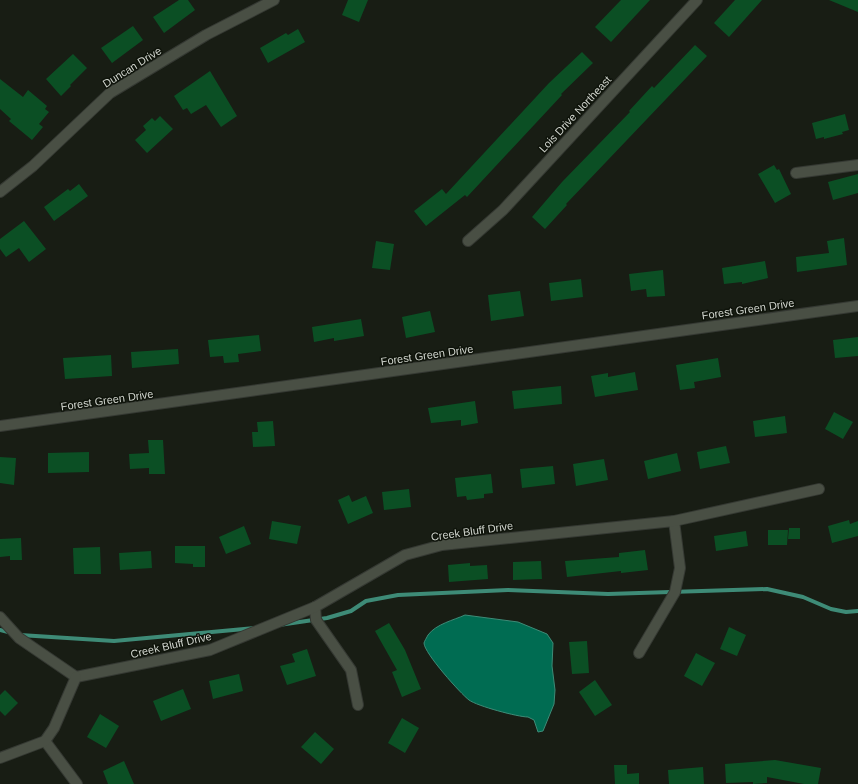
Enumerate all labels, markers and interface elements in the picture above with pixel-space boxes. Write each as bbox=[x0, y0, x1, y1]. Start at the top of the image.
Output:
street label: Duncan Drive bbox=[101, 44, 163, 90]
street label: Lois Drive Northeast bbox=[537, 73, 613, 155]
street label: Forest Green Drive bbox=[701, 297, 795, 321]
street label: Forest Green Drive bbox=[380, 343, 474, 367]
street label: Forest Green Drive bbox=[60, 388, 154, 412]
street label: Creek Bluff Drive bbox=[430, 519, 514, 543]
street label: Creek Bluff Drive bbox=[129, 630, 213, 660]

